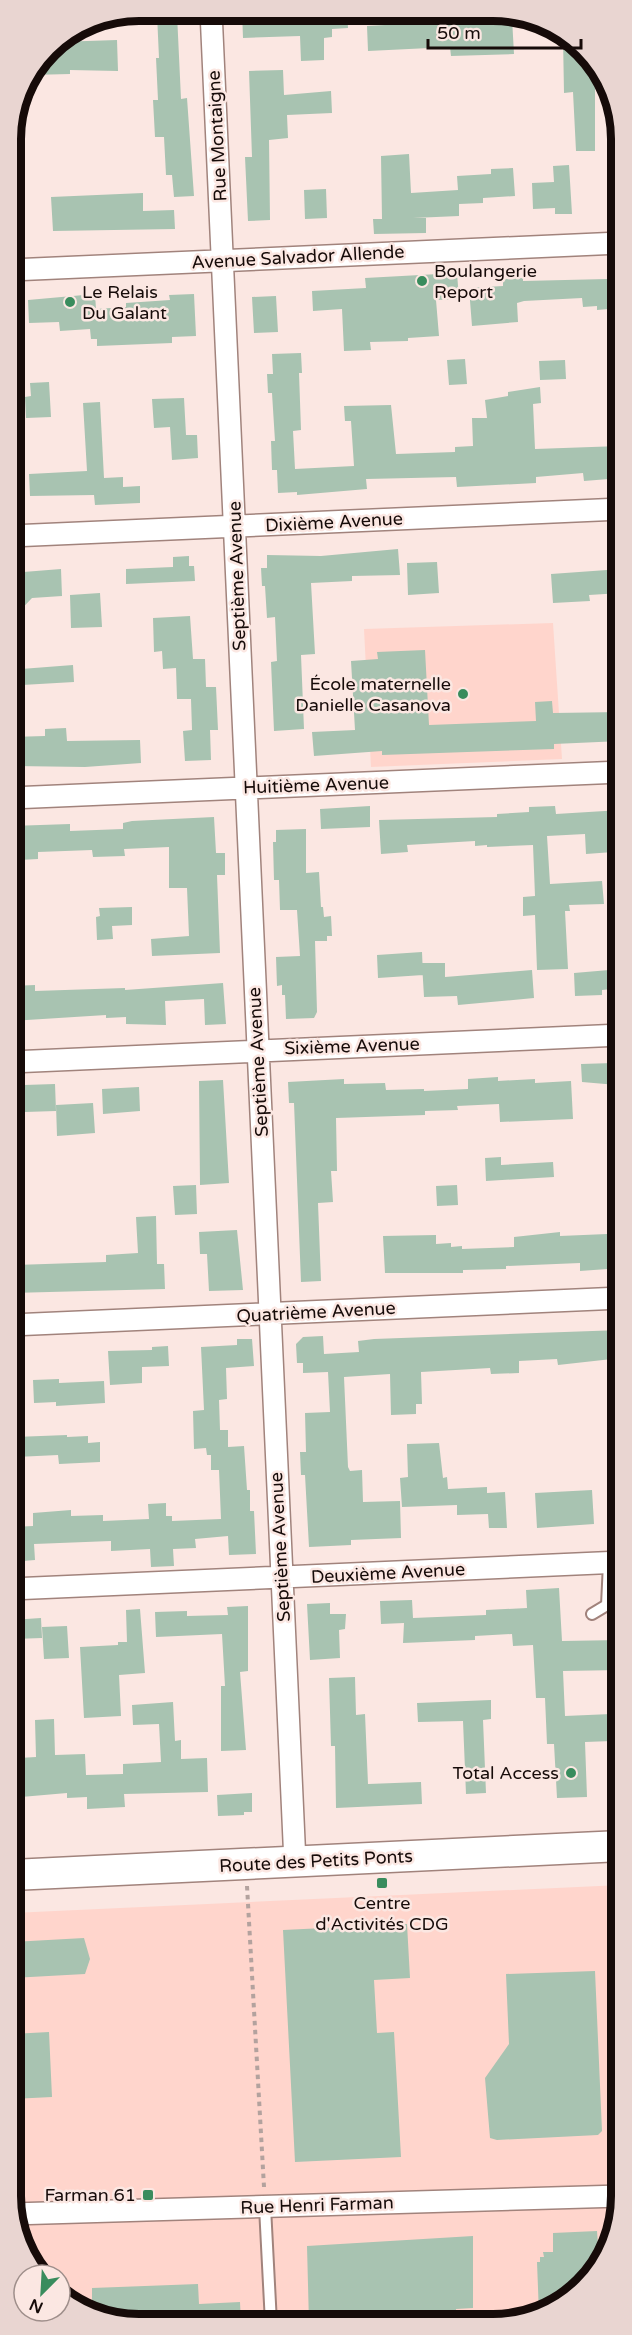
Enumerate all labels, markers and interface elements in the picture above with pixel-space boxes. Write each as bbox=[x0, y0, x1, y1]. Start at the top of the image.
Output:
scale bar bbox=[428, 12, 581, 50]
text: 50 m bbox=[437, 22, 481, 44]
street label: Rue Montaigne bbox=[203, 70, 231, 202]
street label: Avenue Salvador Allende bbox=[191, 240, 405, 274]
place label: Boulangerie Report bbox=[434, 260, 537, 303]
marker: Boulangerie Report bbox=[415, 274, 429, 288]
place label: Le Relais Du Galant bbox=[82, 281, 167, 324]
marker: Le Relais Du Galant bbox=[63, 295, 77, 309]
street label: Septième Avenue bbox=[223, 501, 251, 651]
street label: Dixième Avenue bbox=[264, 507, 404, 537]
place label: École maternelle Danielle Casanova bbox=[295, 673, 451, 716]
marker: École maternelle Danielle Casanova bbox=[456, 687, 470, 701]
street label: Huitième Avenue bbox=[243, 771, 389, 799]
street label: Septième Avenue bbox=[243, 987, 273, 1137]
street label: Sixième Avenue bbox=[284, 1033, 420, 1059]
street label: Quatrième Avenue bbox=[236, 1297, 396, 1327]
street label: Septième Avenue bbox=[265, 1472, 295, 1622]
street label: Deuxième Avenue bbox=[310, 1558, 466, 1588]
place label: Total Access bbox=[452, 1762, 559, 1784]
marker: Total Access bbox=[564, 1766, 578, 1780]
street label: Route des Petits Ponts bbox=[219, 1845, 413, 1877]
marker: Centre d'Activités CDG bbox=[375, 1876, 389, 1890]
place label: Centre d'Activités CDG bbox=[315, 1892, 449, 1935]
place label: Farman 61 bbox=[45, 2184, 136, 2206]
marker: Farman 61 bbox=[141, 2188, 155, 2202]
street label: Rue Henri Farman bbox=[240, 2191, 394, 2219]
north arrow bbox=[12, 2263, 72, 2323]
text: N bbox=[26, 2294, 46, 2318]

